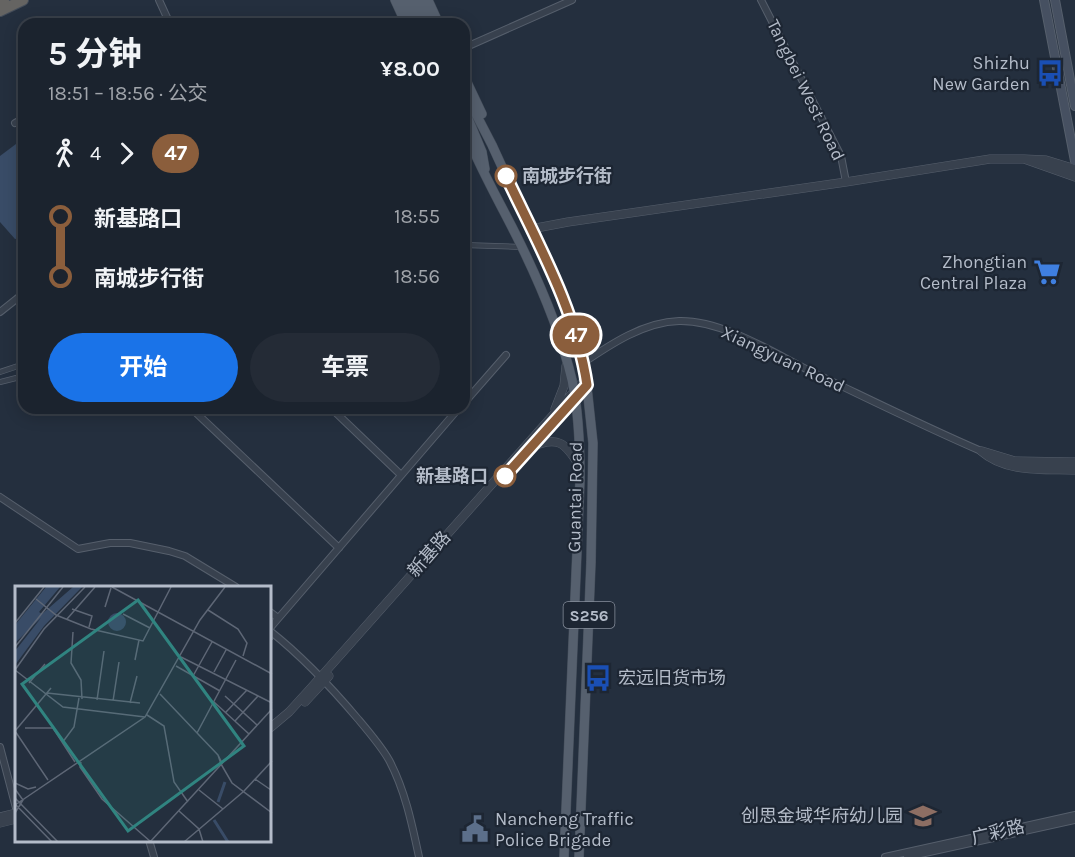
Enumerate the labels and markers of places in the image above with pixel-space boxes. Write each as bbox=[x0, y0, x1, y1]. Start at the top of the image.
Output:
place label: Shizhu New Garden bbox=[932, 52, 1030, 95]
bus stop icon: Shizhu New Garden bbox=[1035, 58, 1065, 88]
marker: 南城步行街 bbox=[495, 165, 517, 187]
place label: 南城步行街 bbox=[522, 165, 612, 187]
place label: Zhongtian Central Plaza bbox=[920, 251, 1027, 294]
supermarket icon: Zhongtian Central Plaza bbox=[1032, 257, 1062, 287]
place label: 新基路口 bbox=[416, 465, 488, 487]
marker: 新基路口 bbox=[494, 465, 516, 487]
bus stop icon: 宏远旧货市场 bbox=[583, 663, 613, 693]
place label: 宏远旧货市场 bbox=[618, 667, 726, 689]
school or university icon: 创思金域华府幼儿园 bbox=[908, 801, 938, 831]
place label: 创思金域华府幼儿园 bbox=[741, 805, 903, 827]
place label: Nancheng Traffic Police Brigade bbox=[495, 808, 634, 851]
public building icon: Nancheng Traffic Police Brigade bbox=[460, 814, 490, 844]

